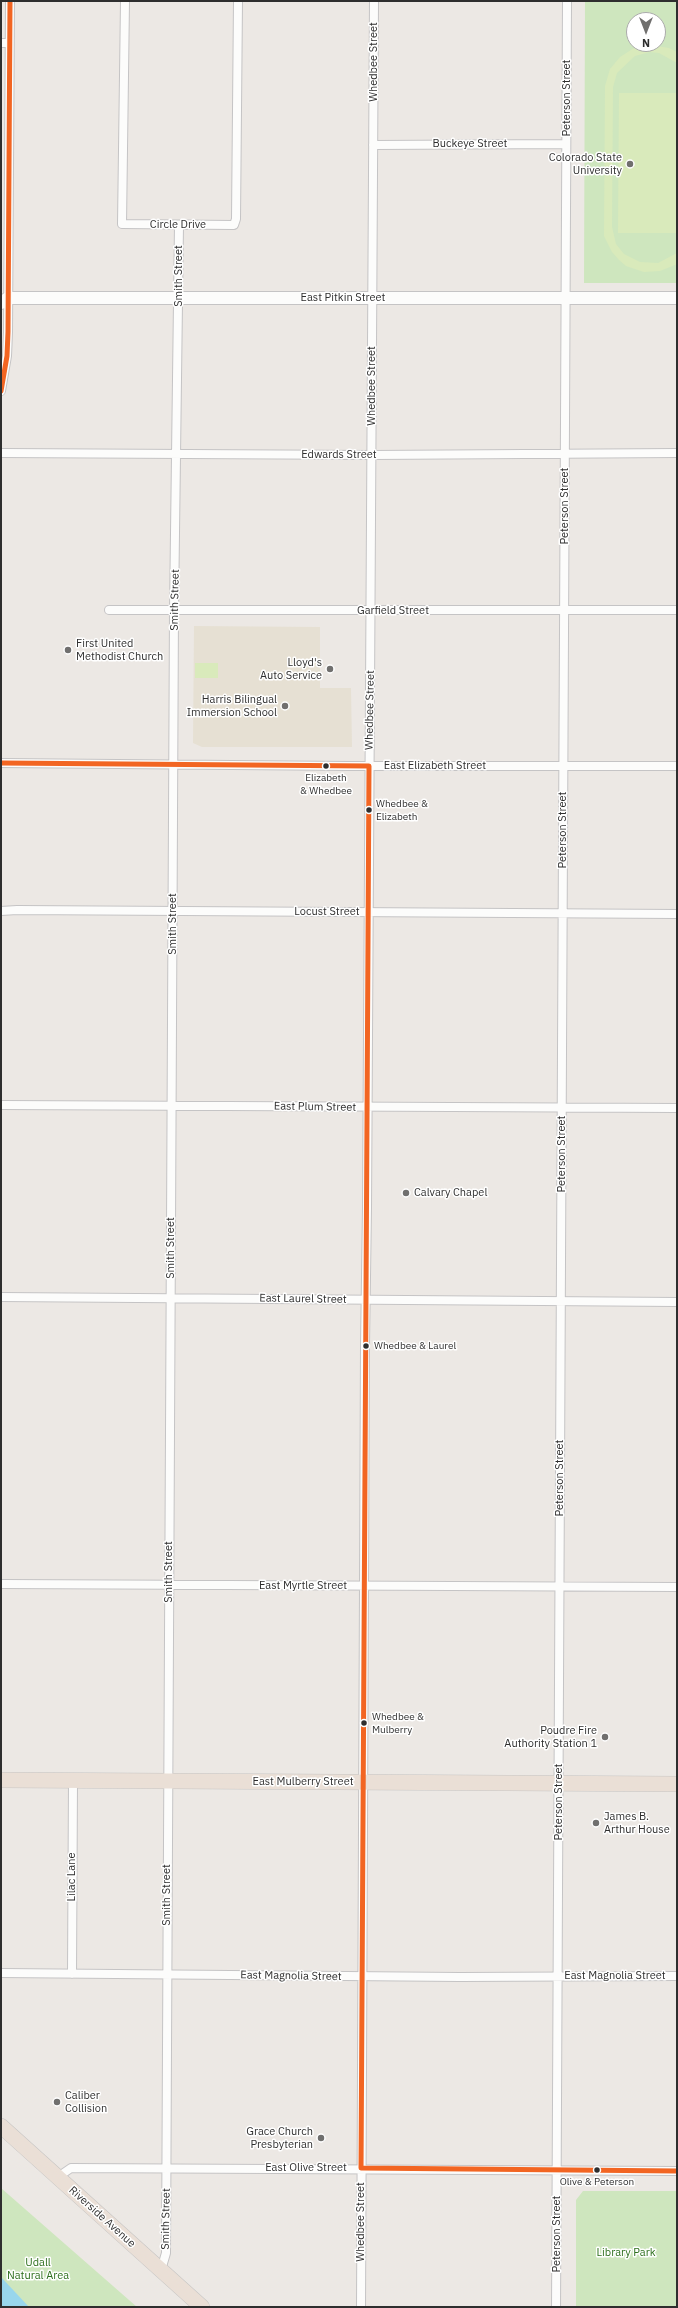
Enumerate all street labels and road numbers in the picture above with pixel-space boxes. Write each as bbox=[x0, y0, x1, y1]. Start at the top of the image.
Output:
street label: Whedbee Street bbox=[367, 22, 381, 102]
street label: Peterson Street bbox=[560, 60, 574, 136]
street label: Buckeye Street bbox=[433, 137, 507, 151]
street label: Circle Drive bbox=[150, 218, 206, 232]
street label: Smith Street bbox=[172, 245, 186, 307]
street label: East Pitkin Street bbox=[301, 291, 385, 305]
street label: Whedbee Street bbox=[365, 346, 379, 426]
street label: Edwards Street bbox=[301, 448, 377, 462]
street label: Peterson Street bbox=[558, 468, 572, 544]
street label: Smith Street bbox=[168, 569, 182, 631]
street label: Garfield Street bbox=[357, 604, 429, 618]
street label: Whedbee Street bbox=[363, 670, 377, 750]
street label: East Elizabeth Street bbox=[384, 759, 486, 773]
street label: Peterson Street bbox=[556, 792, 570, 868]
street label: Smith Street bbox=[166, 893, 180, 955]
street label: Locust Street bbox=[294, 905, 360, 919]
street label: East Plum Street bbox=[274, 1100, 356, 1114]
street label: Peterson Street bbox=[555, 1116, 569, 1192]
street label: Smith Street bbox=[164, 1217, 178, 1279]
street label: East Laurel Street bbox=[259, 1292, 347, 1306]
street label: Peterson Street bbox=[553, 1440, 567, 1516]
street label: Smith Street bbox=[162, 1541, 176, 1603]
street label: East Myrtle Street bbox=[259, 1579, 347, 1593]
street label: Peterson Street bbox=[552, 1764, 566, 1840]
street label: East Mulberry Street bbox=[252, 1775, 354, 1789]
street label: Lilac Lane bbox=[65, 1853, 79, 1901]
street label: Smith Street bbox=[160, 1864, 174, 1926]
street label: East Magnolia Street bbox=[240, 1969, 342, 1983]
street label: East Magnolia Street bbox=[564, 1969, 666, 1983]
street label: East Olive Street bbox=[265, 2161, 347, 2175]
street label: Whedbee Street bbox=[354, 2182, 368, 2262]
street label: Riverside Avenue bbox=[66, 2184, 138, 2250]
street label: Smith Street bbox=[159, 2188, 173, 2250]
street label: Peterson Street bbox=[550, 2196, 564, 2272]

